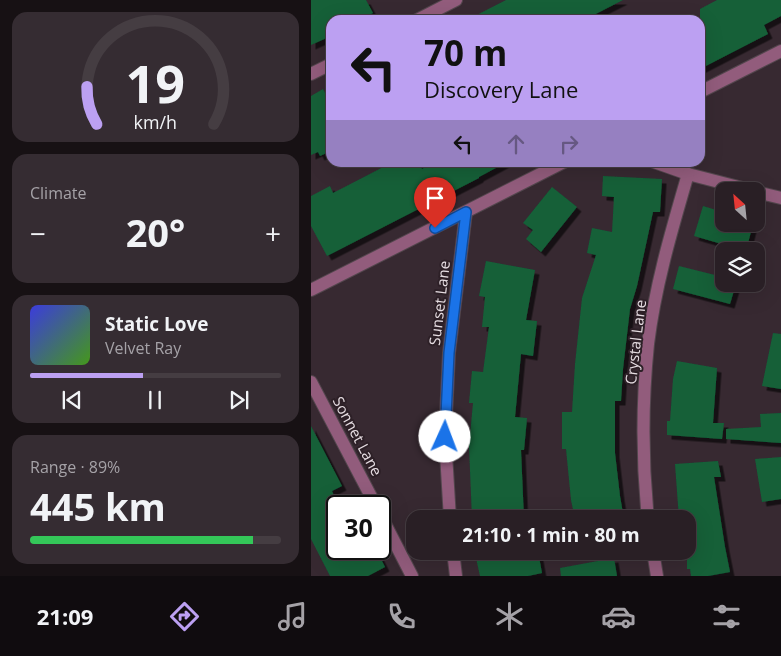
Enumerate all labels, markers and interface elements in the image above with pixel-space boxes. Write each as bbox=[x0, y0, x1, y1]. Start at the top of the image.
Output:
text: 70 m bbox=[424, 29, 507, 76]
icon: left bbox=[341, 35, 406, 100]
text: 19 bbox=[126, 47, 185, 118]
text: Discovery Lane bbox=[424, 74, 578, 104]
text: km/h bbox=[134, 110, 177, 134]
icon: left bbox=[449, 130, 477, 158]
icon: ahead bbox=[502, 130, 530, 158]
icon: right bbox=[555, 130, 583, 158]
pin bbox=[414, 177, 456, 228]
text: Climate bbox=[30, 182, 87, 204]
north arrow bbox=[715, 182, 765, 232]
map controls bbox=[715, 182, 765, 292]
icon: arrive bbox=[421, 184, 449, 212]
text: 20° bbox=[126, 206, 185, 258]
text: − bbox=[30, 214, 46, 252]
text: + bbox=[265, 214, 281, 252]
button: layers bbox=[715, 242, 765, 292]
street label: Sunset Lane bbox=[424, 259, 454, 347]
street label: Crystal Lane bbox=[620, 298, 650, 386]
text: Static Love bbox=[105, 311, 208, 337]
text: Velvet Ray bbox=[105, 337, 181, 359]
icon: previous bbox=[58, 386, 86, 414]
icon: pause bbox=[141, 386, 169, 414]
icon: next bbox=[225, 386, 253, 414]
street label: Sonnet Lane bbox=[329, 393, 387, 479]
position arrow bbox=[418, 410, 470, 462]
text: Range · 89% bbox=[30, 456, 120, 478]
text: 445 km bbox=[30, 480, 166, 532]
speed limit sign: 30 bbox=[326, 495, 391, 560]
text: 21:10 · 1 min · 80 m bbox=[462, 522, 640, 548]
icon: directions bbox=[167, 599, 202, 634]
icon: music bbox=[275, 599, 310, 634]
icon: phone bbox=[384, 599, 419, 634]
icon: climate bbox=[492, 599, 527, 634]
icon: car bbox=[601, 599, 636, 634]
icon: filters bbox=[709, 599, 744, 634]
text: 21:09 bbox=[37, 601, 93, 631]

